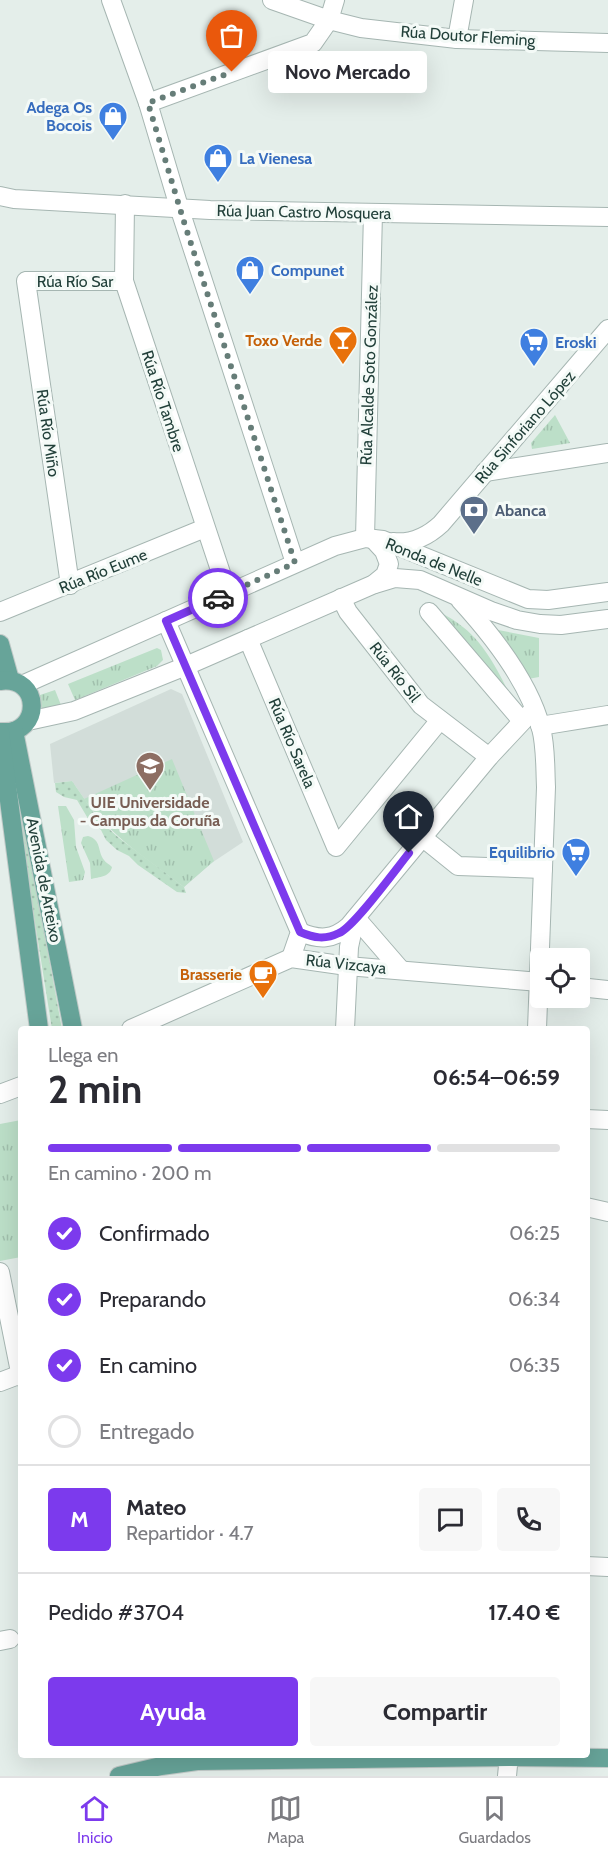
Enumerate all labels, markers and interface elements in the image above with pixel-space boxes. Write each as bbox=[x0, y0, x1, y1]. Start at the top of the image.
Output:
pin bbox=[206, 10, 257, 72]
icon: bag bbox=[215, 19, 248, 52]
street label: Rúa Doutor Fleming bbox=[400, 22, 537, 50]
callout: Novo Mercado bbox=[268, 51, 427, 93]
text: Novo Mercado bbox=[285, 60, 410, 84]
place label: Adega Os Bocois bbox=[26, 98, 92, 135]
shop icon: Adega Os Bocois bbox=[97, 100, 129, 142]
shop icon: La Vienesa bbox=[202, 142, 234, 184]
place label: La Vienesa bbox=[239, 149, 312, 168]
street label: Rúa Juan Castro Mosquera bbox=[216, 201, 392, 223]
shop icon: Compunet bbox=[234, 254, 266, 296]
place label: Compunet bbox=[271, 261, 345, 280]
street label: Rúa Río Sar bbox=[37, 272, 114, 291]
street label: Rúa Alcalde Soto González bbox=[356, 284, 382, 466]
bar icon: Toxo Verde bbox=[327, 324, 359, 366]
supermarket icon: Eroski bbox=[518, 326, 550, 368]
place label: Toxo Verde bbox=[245, 331, 322, 350]
place label: Eroski bbox=[555, 333, 597, 352]
street label: Rúa Río Tambre bbox=[138, 348, 188, 454]
street label: Rúa Sinforiano López bbox=[471, 366, 579, 487]
street label: Rúa Río Miño bbox=[32, 388, 64, 478]
bank icon: Abanca bbox=[458, 494, 490, 536]
place label: Abanca bbox=[495, 501, 546, 520]
street label: Ronda de Nelle bbox=[383, 534, 485, 590]
street label: Rúa Río Eume bbox=[56, 545, 150, 597]
courier bbox=[188, 568, 248, 628]
icon: car bbox=[202, 582, 235, 615]
street label: Rúa Río Sil bbox=[366, 638, 424, 706]
street label: Rúa Río Sarela bbox=[265, 695, 320, 791]
school or university icon: UIE Universidade - Campus da Coruña bbox=[134, 750, 166, 792]
pin bbox=[383, 791, 434, 853]
place label: UIE Universidade - Campus da Coruña bbox=[80, 793, 220, 830]
icon: home bbox=[392, 800, 425, 833]
street label: Avenida de Arteixo bbox=[23, 816, 65, 944]
supermarket icon: Equilibrio bbox=[560, 836, 592, 878]
place label: Equilibrio bbox=[489, 843, 555, 862]
map controls bbox=[530, 948, 590, 1008]
button: locate bbox=[530, 948, 590, 1008]
street label: Rúa Vizcaya bbox=[305, 950, 387, 978]
cafe icon: Brasserie bbox=[247, 958, 279, 1000]
place label: Brasserie bbox=[180, 965, 242, 984]
text: Llega en bbox=[48, 1043, 118, 1067]
text: 06:54–06:59 bbox=[433, 1064, 560, 1091]
text: 2 min bbox=[48, 1065, 142, 1113]
text: En camino · 200 m bbox=[48, 1161, 211, 1185]
icon: check bbox=[48, 1217, 81, 1250]
text: Confirmado bbox=[99, 1220, 210, 1247]
text: 06:25 bbox=[509, 1221, 560, 1245]
icon: check bbox=[48, 1283, 81, 1316]
text: Preparando bbox=[99, 1286, 206, 1313]
text: 06:34 bbox=[508, 1287, 560, 1311]
icon: check bbox=[48, 1349, 81, 1382]
text: En camino bbox=[99, 1352, 197, 1379]
text: 06:35 bbox=[509, 1353, 560, 1377]
text: Entregado bbox=[99, 1418, 194, 1445]
button: chat bbox=[419, 1488, 482, 1551]
button: phone bbox=[497, 1488, 560, 1551]
text: Mateo bbox=[126, 1494, 186, 1521]
text: M bbox=[70, 1506, 89, 1533]
text: Repartidor · 4.7 bbox=[126, 1521, 254, 1545]
text: Pedido #3704 bbox=[48, 1599, 184, 1626]
text: 17.40 € bbox=[488, 1599, 560, 1626]
button: Ayuda bbox=[48, 1677, 298, 1746]
button: Compartir bbox=[310, 1677, 560, 1746]
tab: Inicio bbox=[77, 1792, 113, 1847]
tab: Mapa bbox=[267, 1792, 304, 1847]
tab: Guardados bbox=[458, 1792, 531, 1847]

